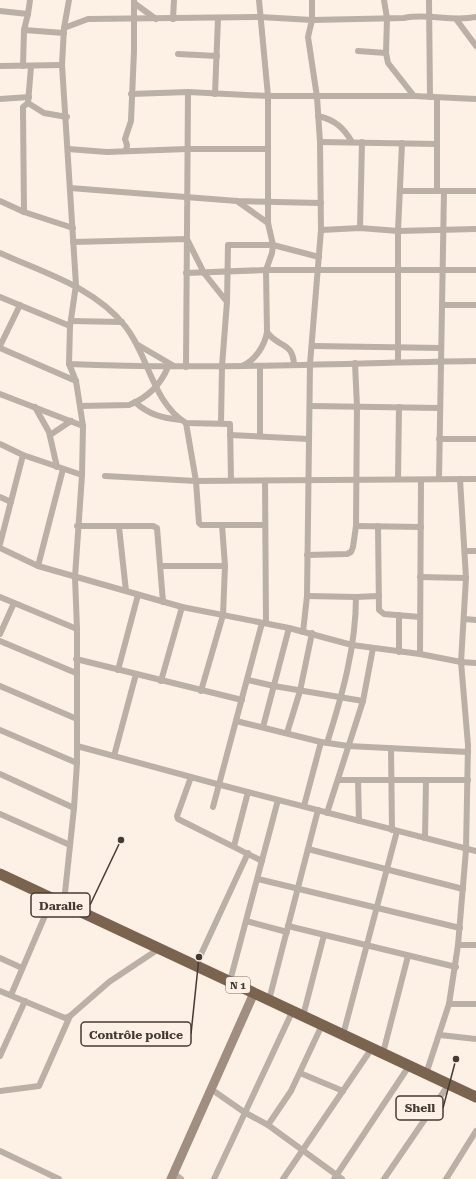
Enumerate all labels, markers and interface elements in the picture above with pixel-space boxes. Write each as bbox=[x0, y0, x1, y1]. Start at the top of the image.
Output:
callout: Daralle bbox=[31, 893, 90, 917]
text: Daralle bbox=[39, 899, 83, 913]
road number: N 1 bbox=[226, 977, 250, 993]
callout: Contrôle police bbox=[81, 1022, 191, 1046]
text: Contrôle police bbox=[89, 1028, 183, 1042]
callout: Shell bbox=[396, 1096, 443, 1120]
text: Shell bbox=[405, 1101, 435, 1115]

